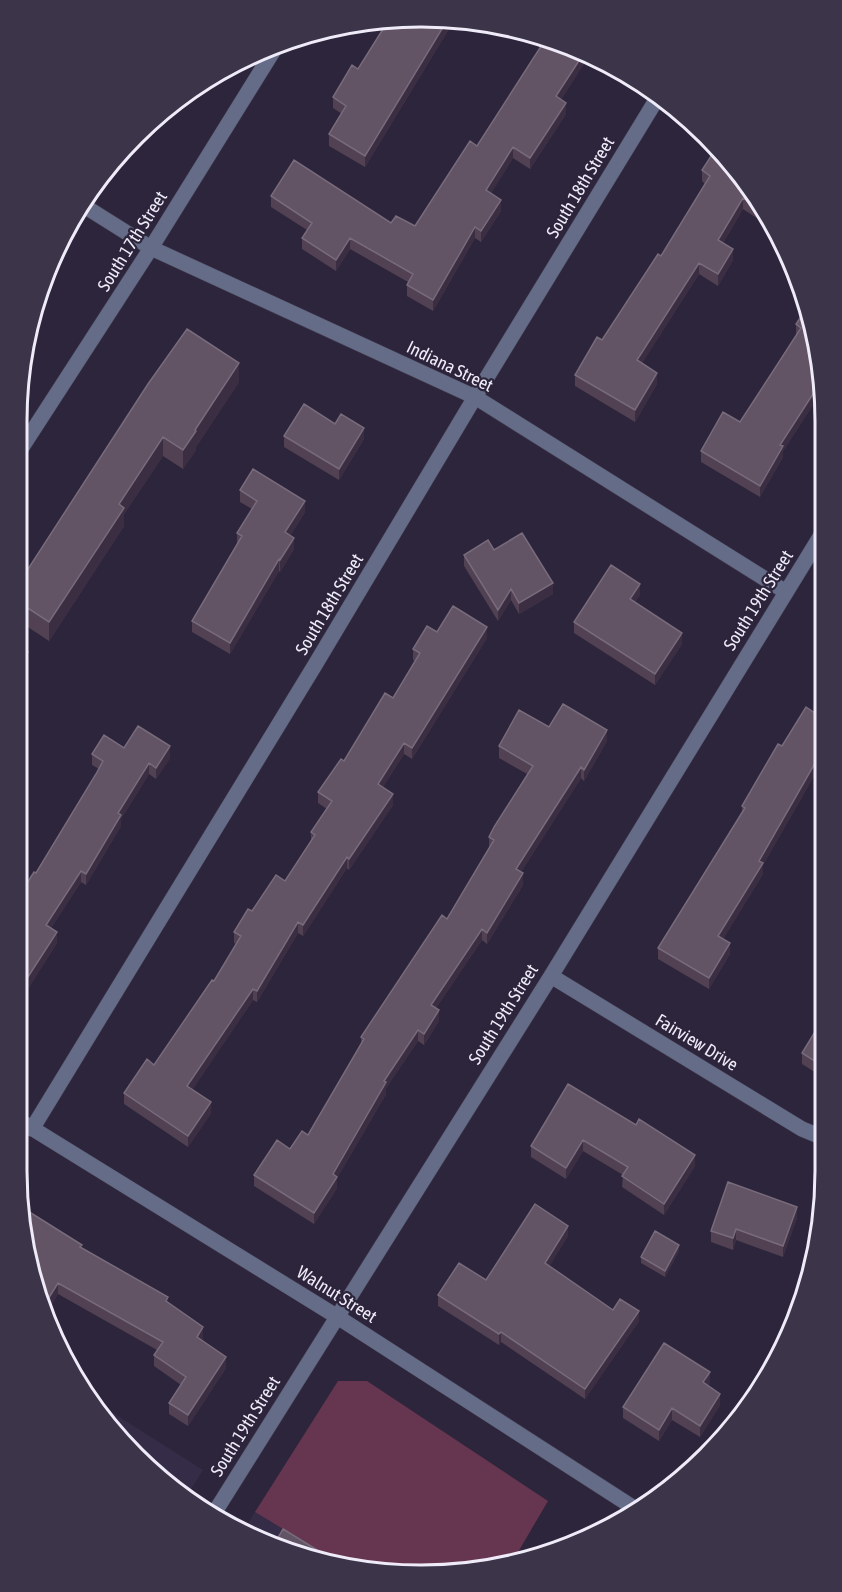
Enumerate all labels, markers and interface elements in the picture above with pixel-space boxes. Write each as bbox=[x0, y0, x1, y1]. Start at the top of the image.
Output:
street label: South 18th Street bbox=[542, 133, 618, 241]
street label: South 17th Street bbox=[93, 187, 171, 295]
street label: Indiana Street bbox=[403, 336, 497, 396]
street label: South 19th Street bbox=[719, 546, 797, 654]
street label: South 18th Street bbox=[291, 550, 367, 658]
street label: South 19th Street bbox=[464, 960, 542, 1068]
street label: Fairview Drive bbox=[652, 1009, 742, 1075]
street label: Walnut Street bbox=[293, 1261, 381, 1327]
street label: South 19th Street bbox=[206, 1372, 284, 1480]

